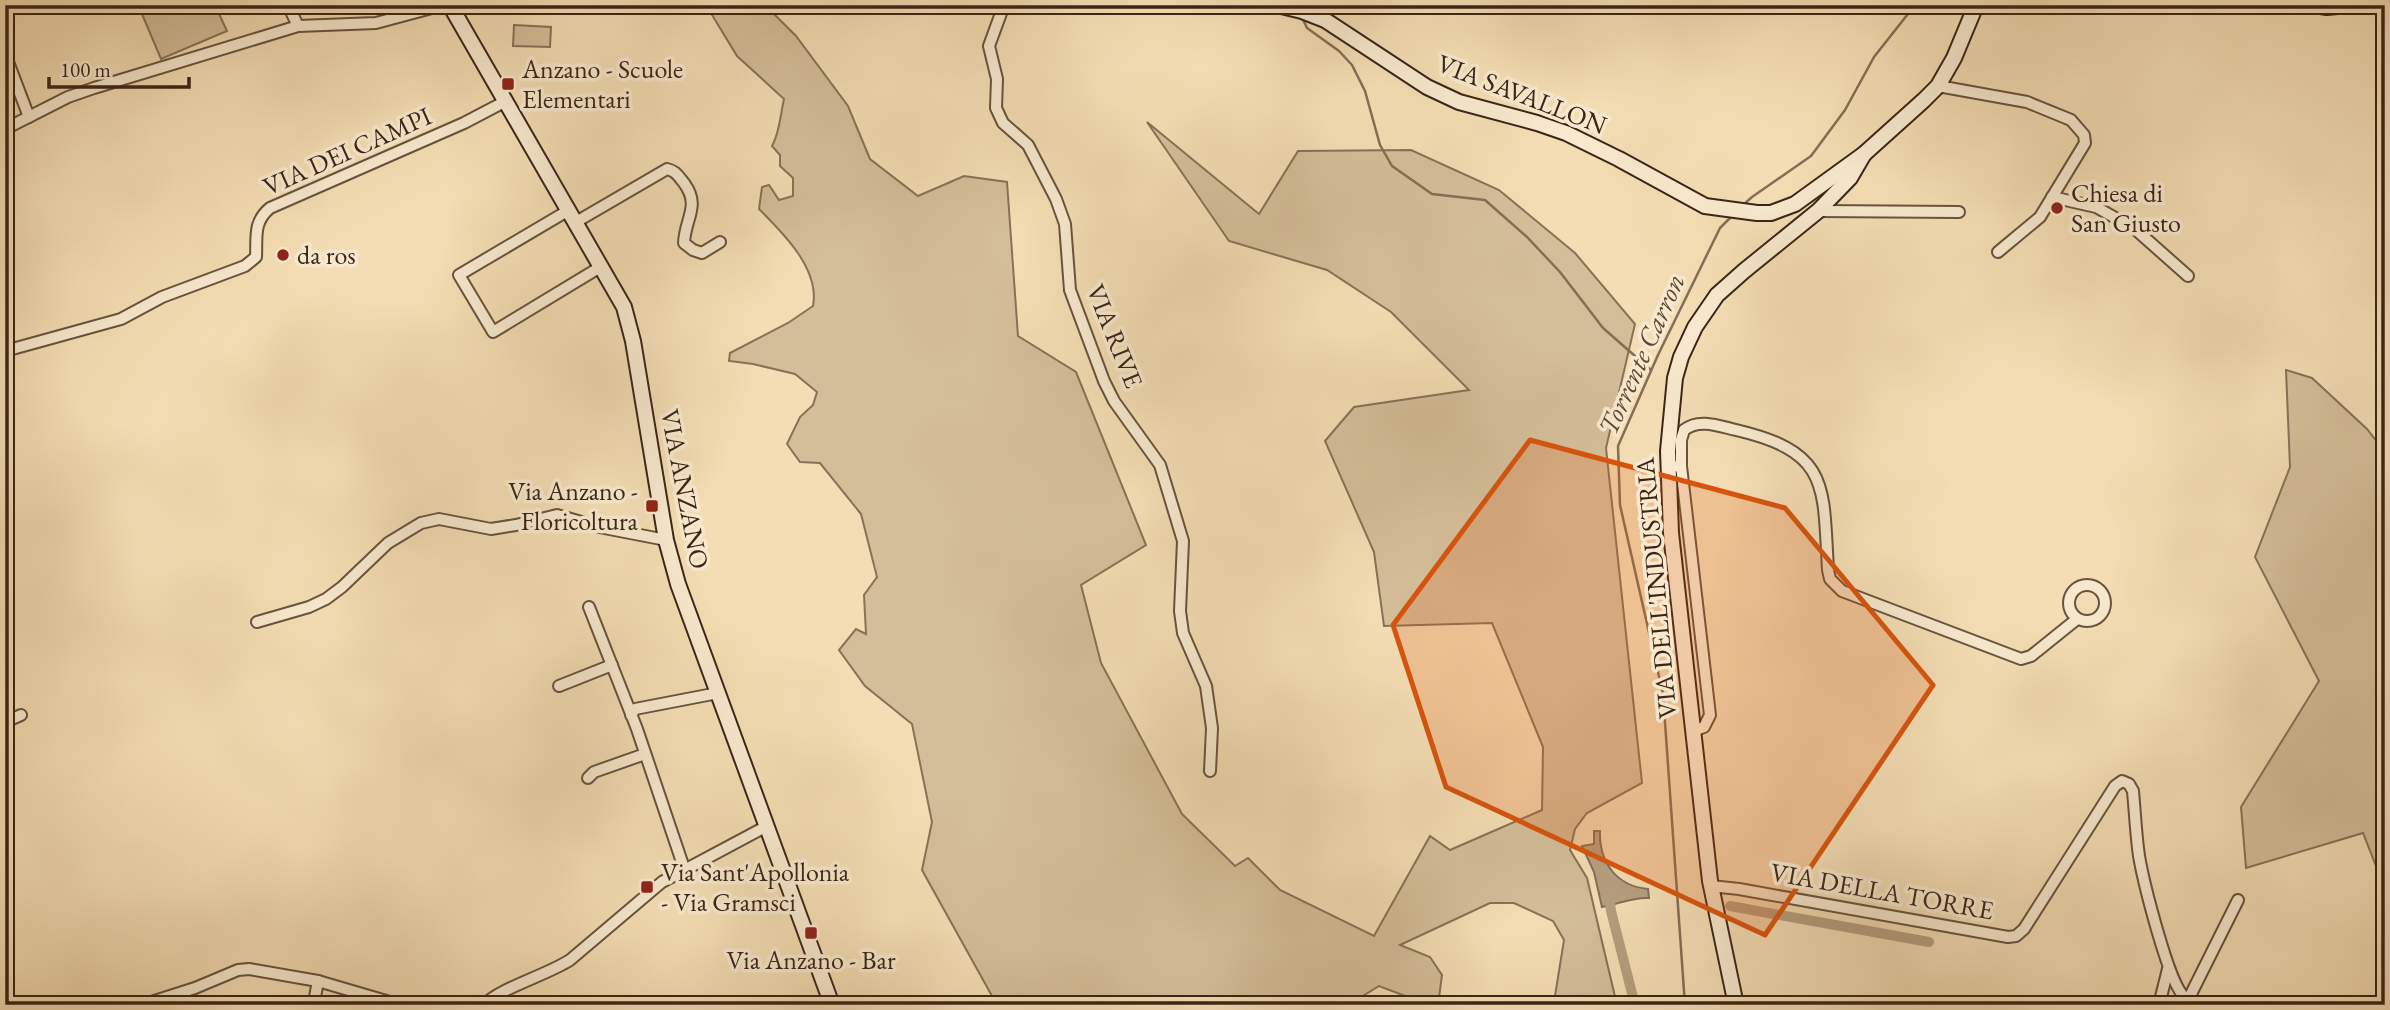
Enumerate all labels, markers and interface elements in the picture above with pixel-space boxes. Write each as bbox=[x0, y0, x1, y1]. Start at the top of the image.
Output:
scale bar bbox=[49, 46, 189, 90]
street label: VIA SAVALLON bbox=[1432, 46, 1612, 142]
place label: Anzano - Scuole Elementari bbox=[521, 52, 683, 116]
text: 100 m bbox=[60, 56, 111, 83]
marker: Anzano - Scuole Elementari bbox=[500, 76, 516, 92]
street label: VIA DEI CAMPI bbox=[257, 99, 437, 203]
place label: Chiesa di San Giusto bbox=[2071, 176, 2181, 240]
marker: Chiesa di San Giusto bbox=[2049, 200, 2065, 216]
place label: da ros bbox=[297, 238, 356, 272]
marker: da ros bbox=[275, 247, 291, 263]
water label: Torrente Carron bbox=[1589, 268, 1693, 440]
street label: VIA RIVE bbox=[1079, 279, 1151, 393]
street label: VIA ANZANO bbox=[653, 406, 717, 572]
street label: VIA DELL'INDUSTRIA bbox=[1628, 455, 1684, 720]
place label: Via Anzano - Floricoltura bbox=[508, 474, 639, 538]
marker: Via Anzano - Floricoltura bbox=[644, 498, 660, 514]
place label: Via Sant'Apollonia - Via Gramsci bbox=[661, 855, 850, 919]
street label: VIA DELLA TORRE bbox=[1768, 855, 1996, 927]
marker: Via Sant'Apollonia - Via Gramsci bbox=[639, 879, 655, 895]
marker: Via Anzano - Bar bbox=[803, 925, 819, 941]
place label: Via Anzano - Bar bbox=[726, 943, 896, 977]

